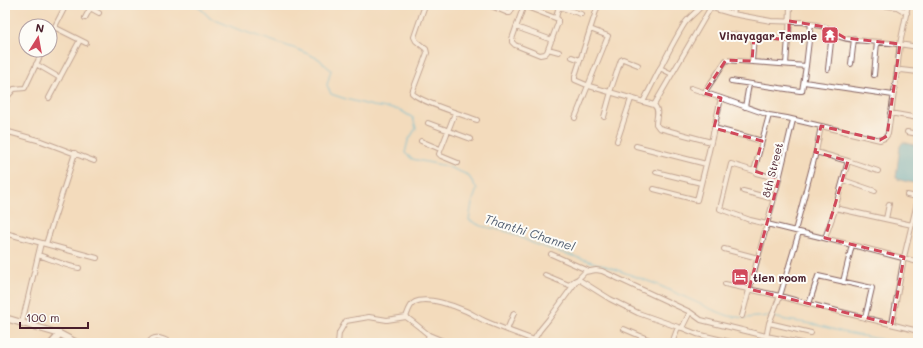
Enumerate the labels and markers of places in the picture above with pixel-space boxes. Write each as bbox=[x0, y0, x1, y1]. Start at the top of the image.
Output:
temple icon: Vinayagar Temple bbox=[820, 25, 840, 45]
place label: Vinayagar Temple bbox=[719, 28, 817, 43]
hotel icon: tien room bbox=[730, 267, 750, 287]
place label: tien room bbox=[753, 270, 807, 285]

